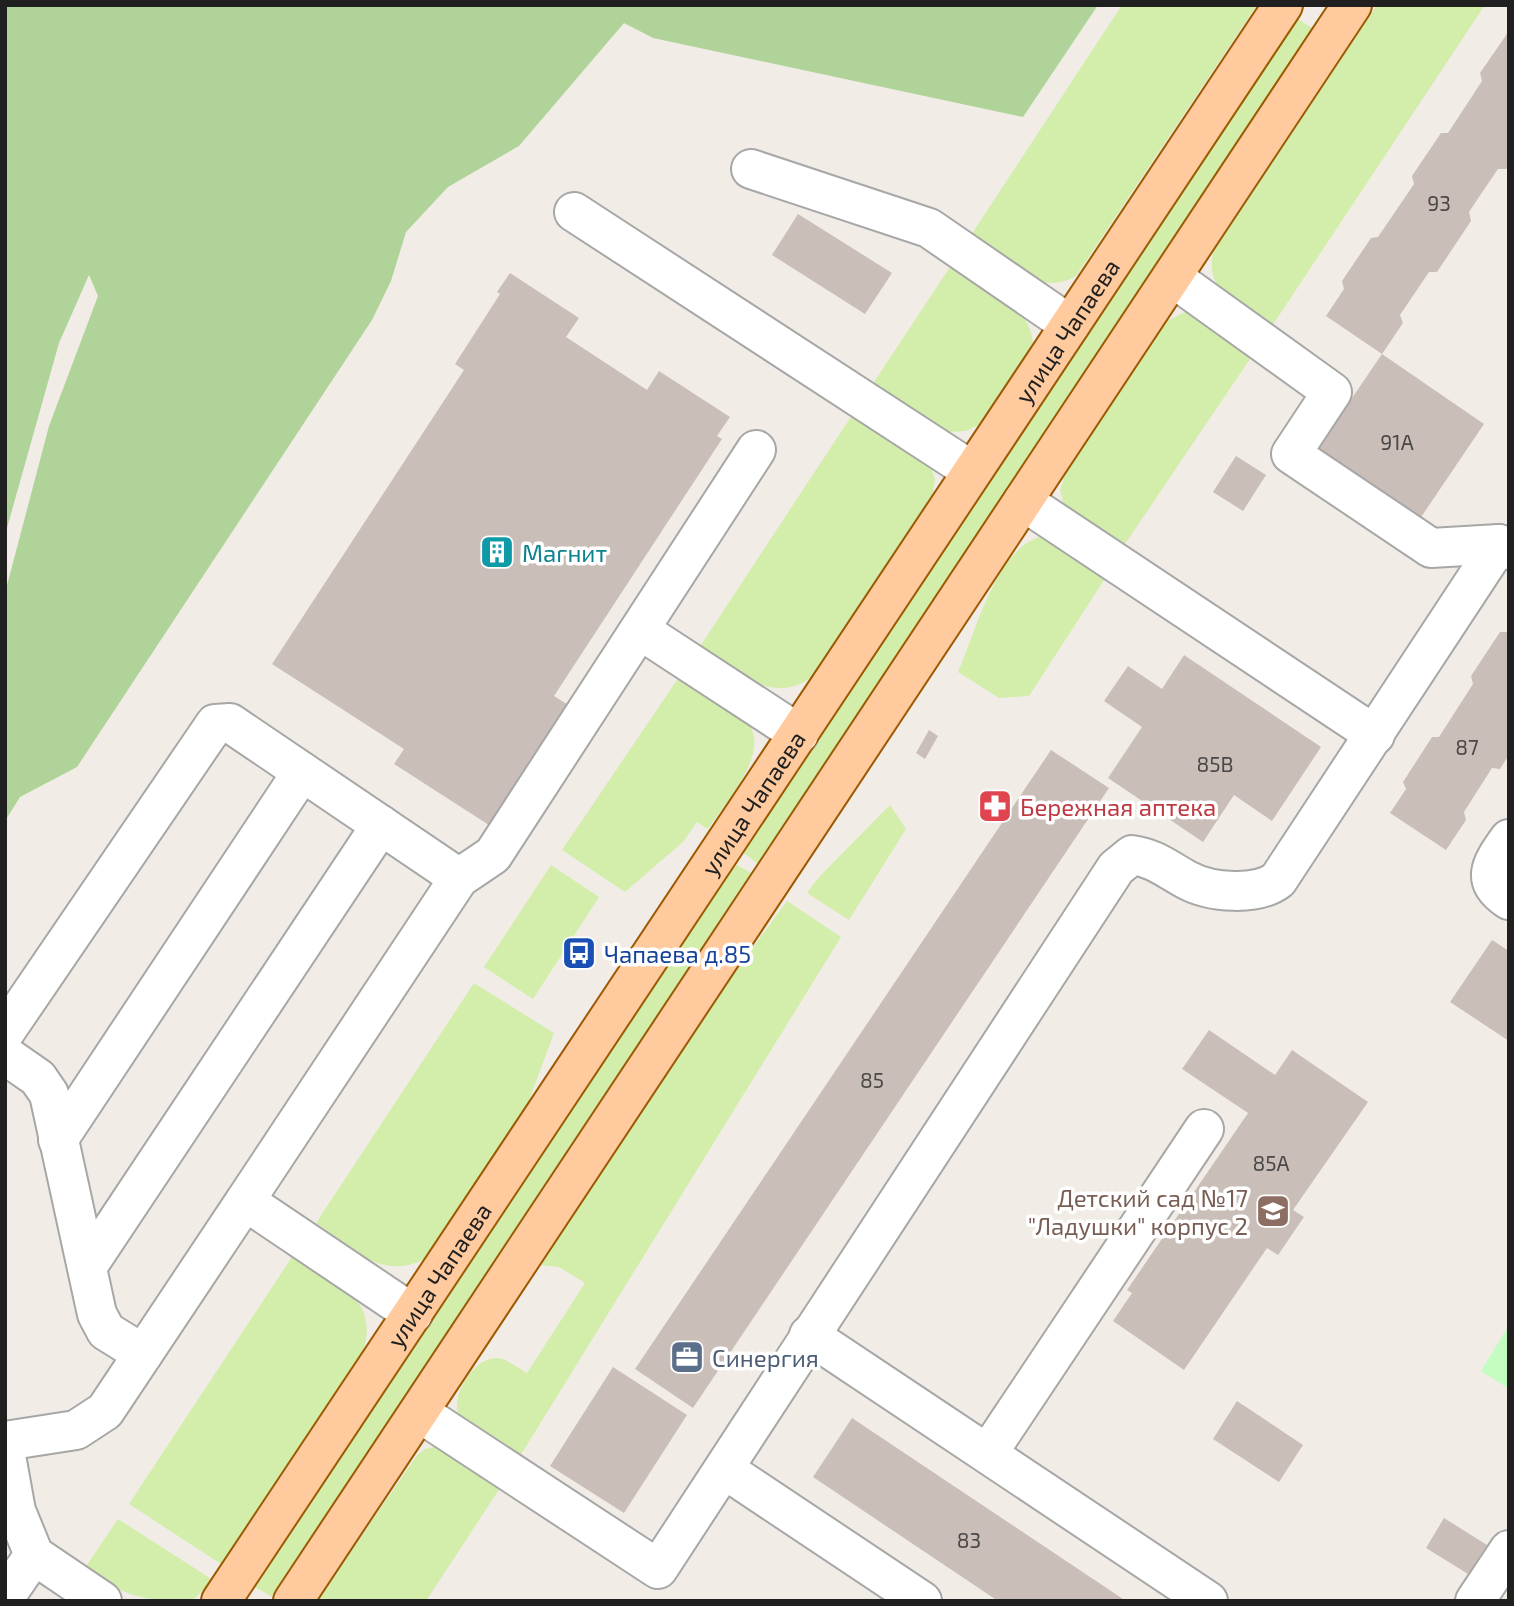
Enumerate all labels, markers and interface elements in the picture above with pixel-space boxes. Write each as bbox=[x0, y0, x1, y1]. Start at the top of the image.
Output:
house number: 93 bbox=[1427, 190, 1451, 215]
street label: улица Чапаева bbox=[1008, 253, 1125, 409]
house number: 91А bbox=[1380, 429, 1414, 454]
building icon: Магнит bbox=[478, 533, 516, 571]
place label: Магнит bbox=[522, 538, 607, 567]
street label: улица Чапаева bbox=[694, 725, 811, 881]
house number: 87 bbox=[1455, 734, 1479, 759]
house number: 85В bbox=[1196, 751, 1234, 776]
pharmacy icon: Бережная аптека bbox=[976, 787, 1014, 825]
place label: Бережная аптека bbox=[1020, 792, 1216, 821]
bus stop icon: Чапаева д.85 bbox=[560, 934, 598, 972]
place label: Чапаева д.85 bbox=[604, 939, 751, 968]
house number: 85 bbox=[860, 1067, 884, 1092]
house number: 85А bbox=[1252, 1150, 1290, 1175]
place label: Детский сад №17 "Ладушки" корпус 2 bbox=[1028, 1183, 1248, 1241]
school or university icon: Детский сад №17 "Ладушки" корпус 2 bbox=[1254, 1192, 1292, 1230]
street label: улица Чапаева bbox=[380, 1197, 497, 1353]
office icon: Синергия bbox=[668, 1338, 706, 1376]
place label: Синергия bbox=[712, 1343, 819, 1372]
house number: 83 bbox=[957, 1527, 981, 1552]

